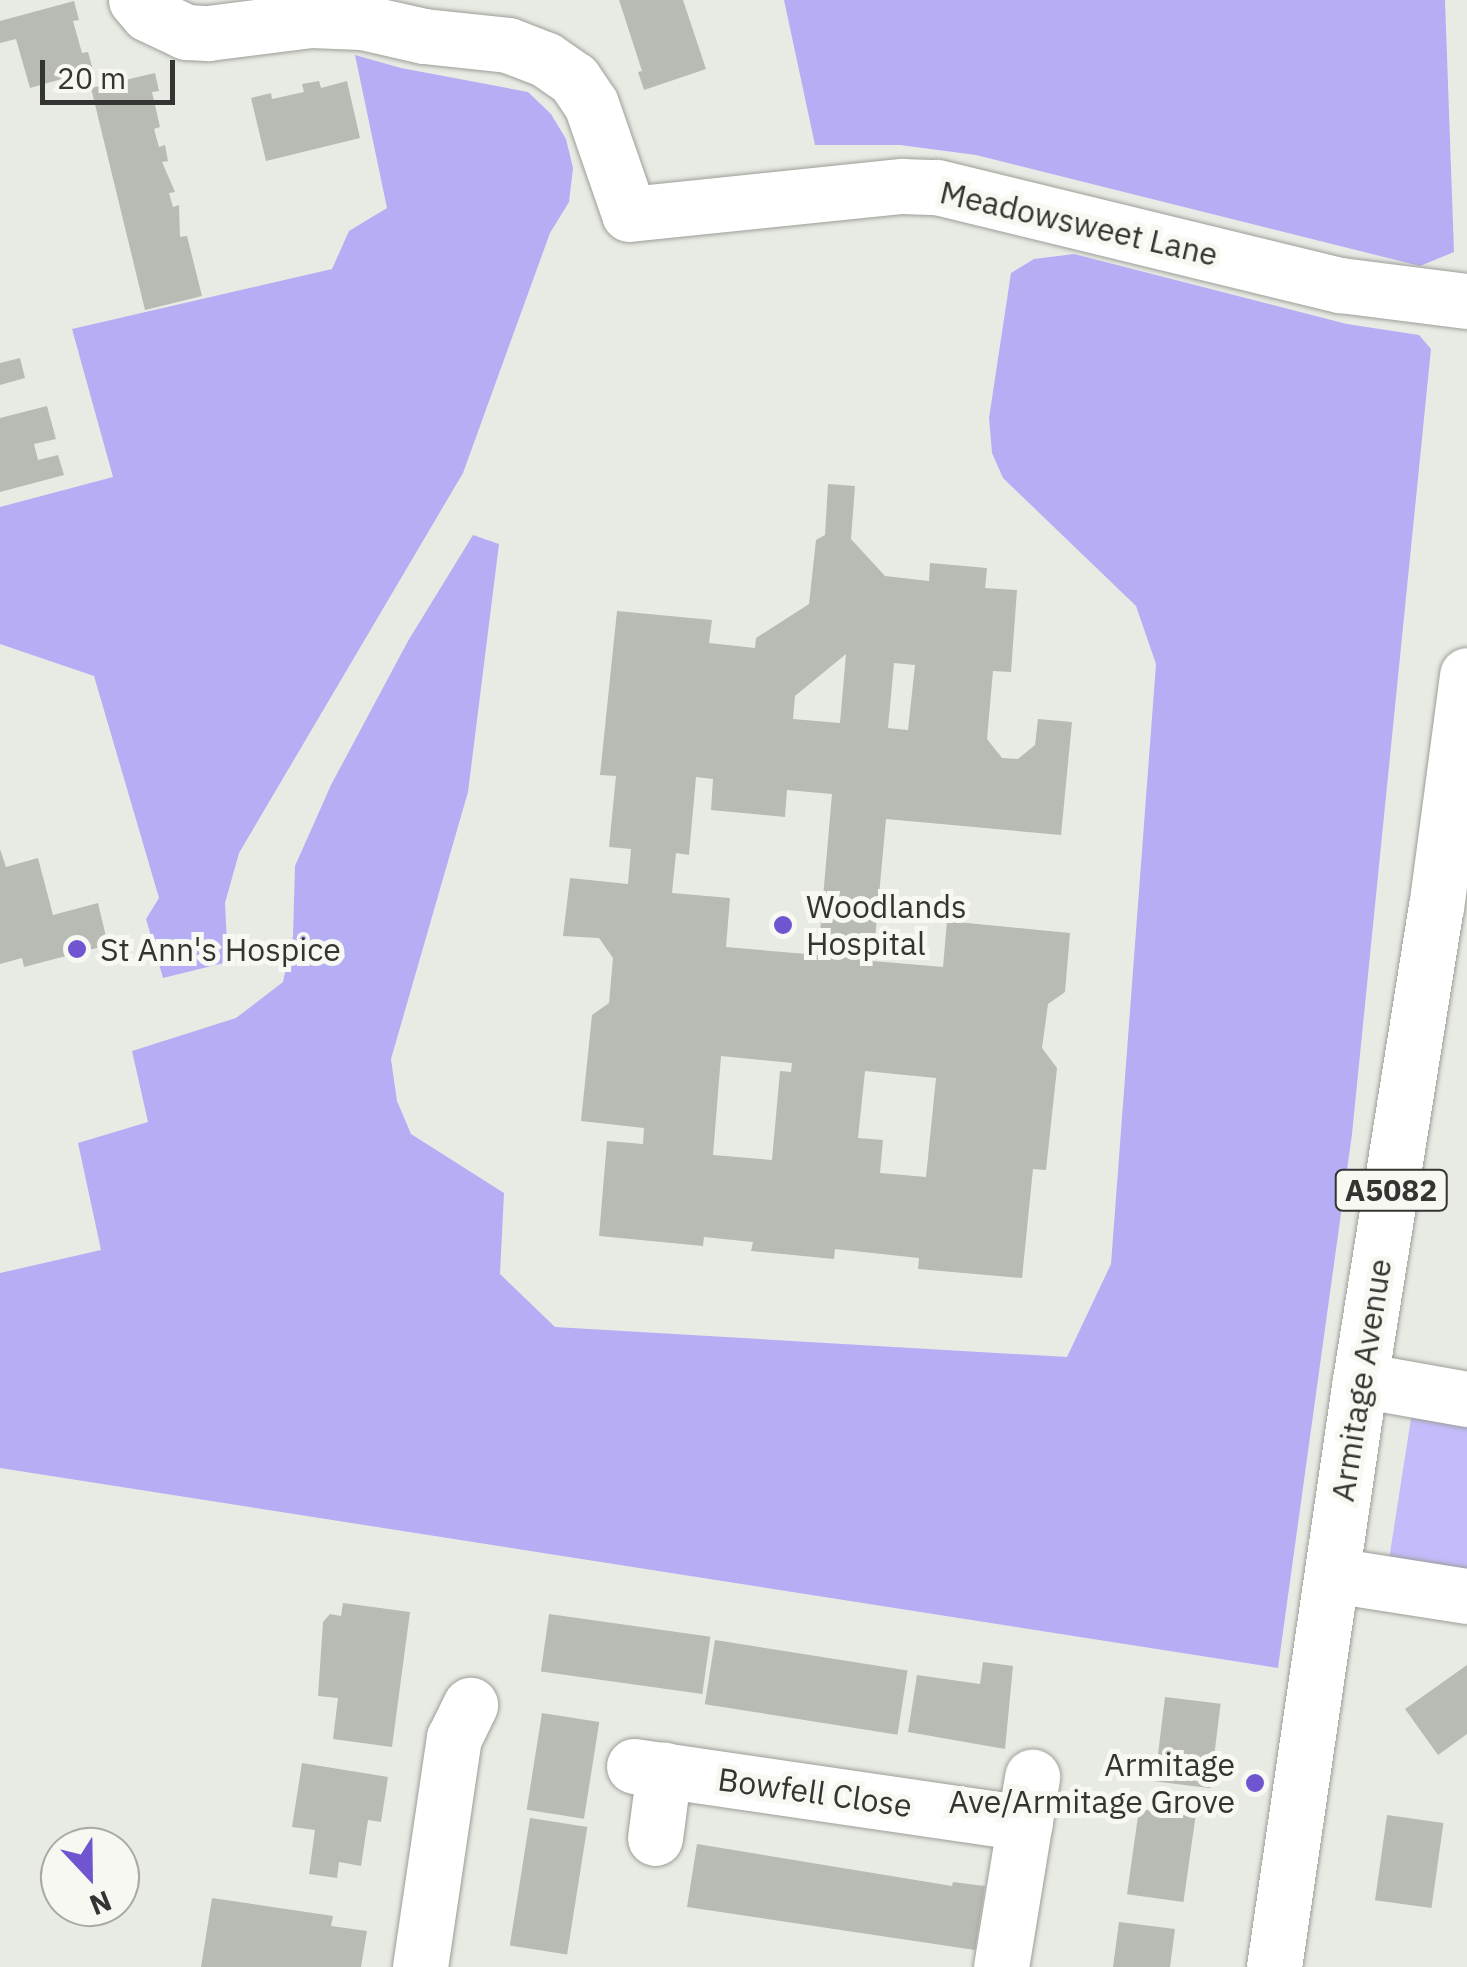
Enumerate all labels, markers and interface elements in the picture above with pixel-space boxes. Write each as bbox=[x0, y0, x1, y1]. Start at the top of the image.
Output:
scale bar bbox=[45, 40, 180, 102]
text: 20 m bbox=[57, 58, 126, 97]
street label: Meadowsweet Lane bbox=[936, 172, 1222, 274]
place label: Woodlands Hospital bbox=[806, 888, 967, 963]
marker: Woodlands Hospital bbox=[770, 912, 796, 938]
place label: St Ann's Hospice bbox=[100, 930, 341, 968]
marker: St Ann's Hospice bbox=[64, 936, 90, 962]
road number: A5082 bbox=[1334, 1165, 1448, 1215]
street label: Armitage Avenue bbox=[1323, 1256, 1399, 1504]
place label: Armitage Ave/Armitage Grove bbox=[948, 1746, 1235, 1821]
street label: Bowfell Close bbox=[716, 1759, 914, 1825]
marker: Armitage Ave/Armitage Grove bbox=[1244, 1772, 1266, 1794]
north arrow bbox=[40, 1827, 140, 1927]
text: N bbox=[84, 1882, 117, 1924]

